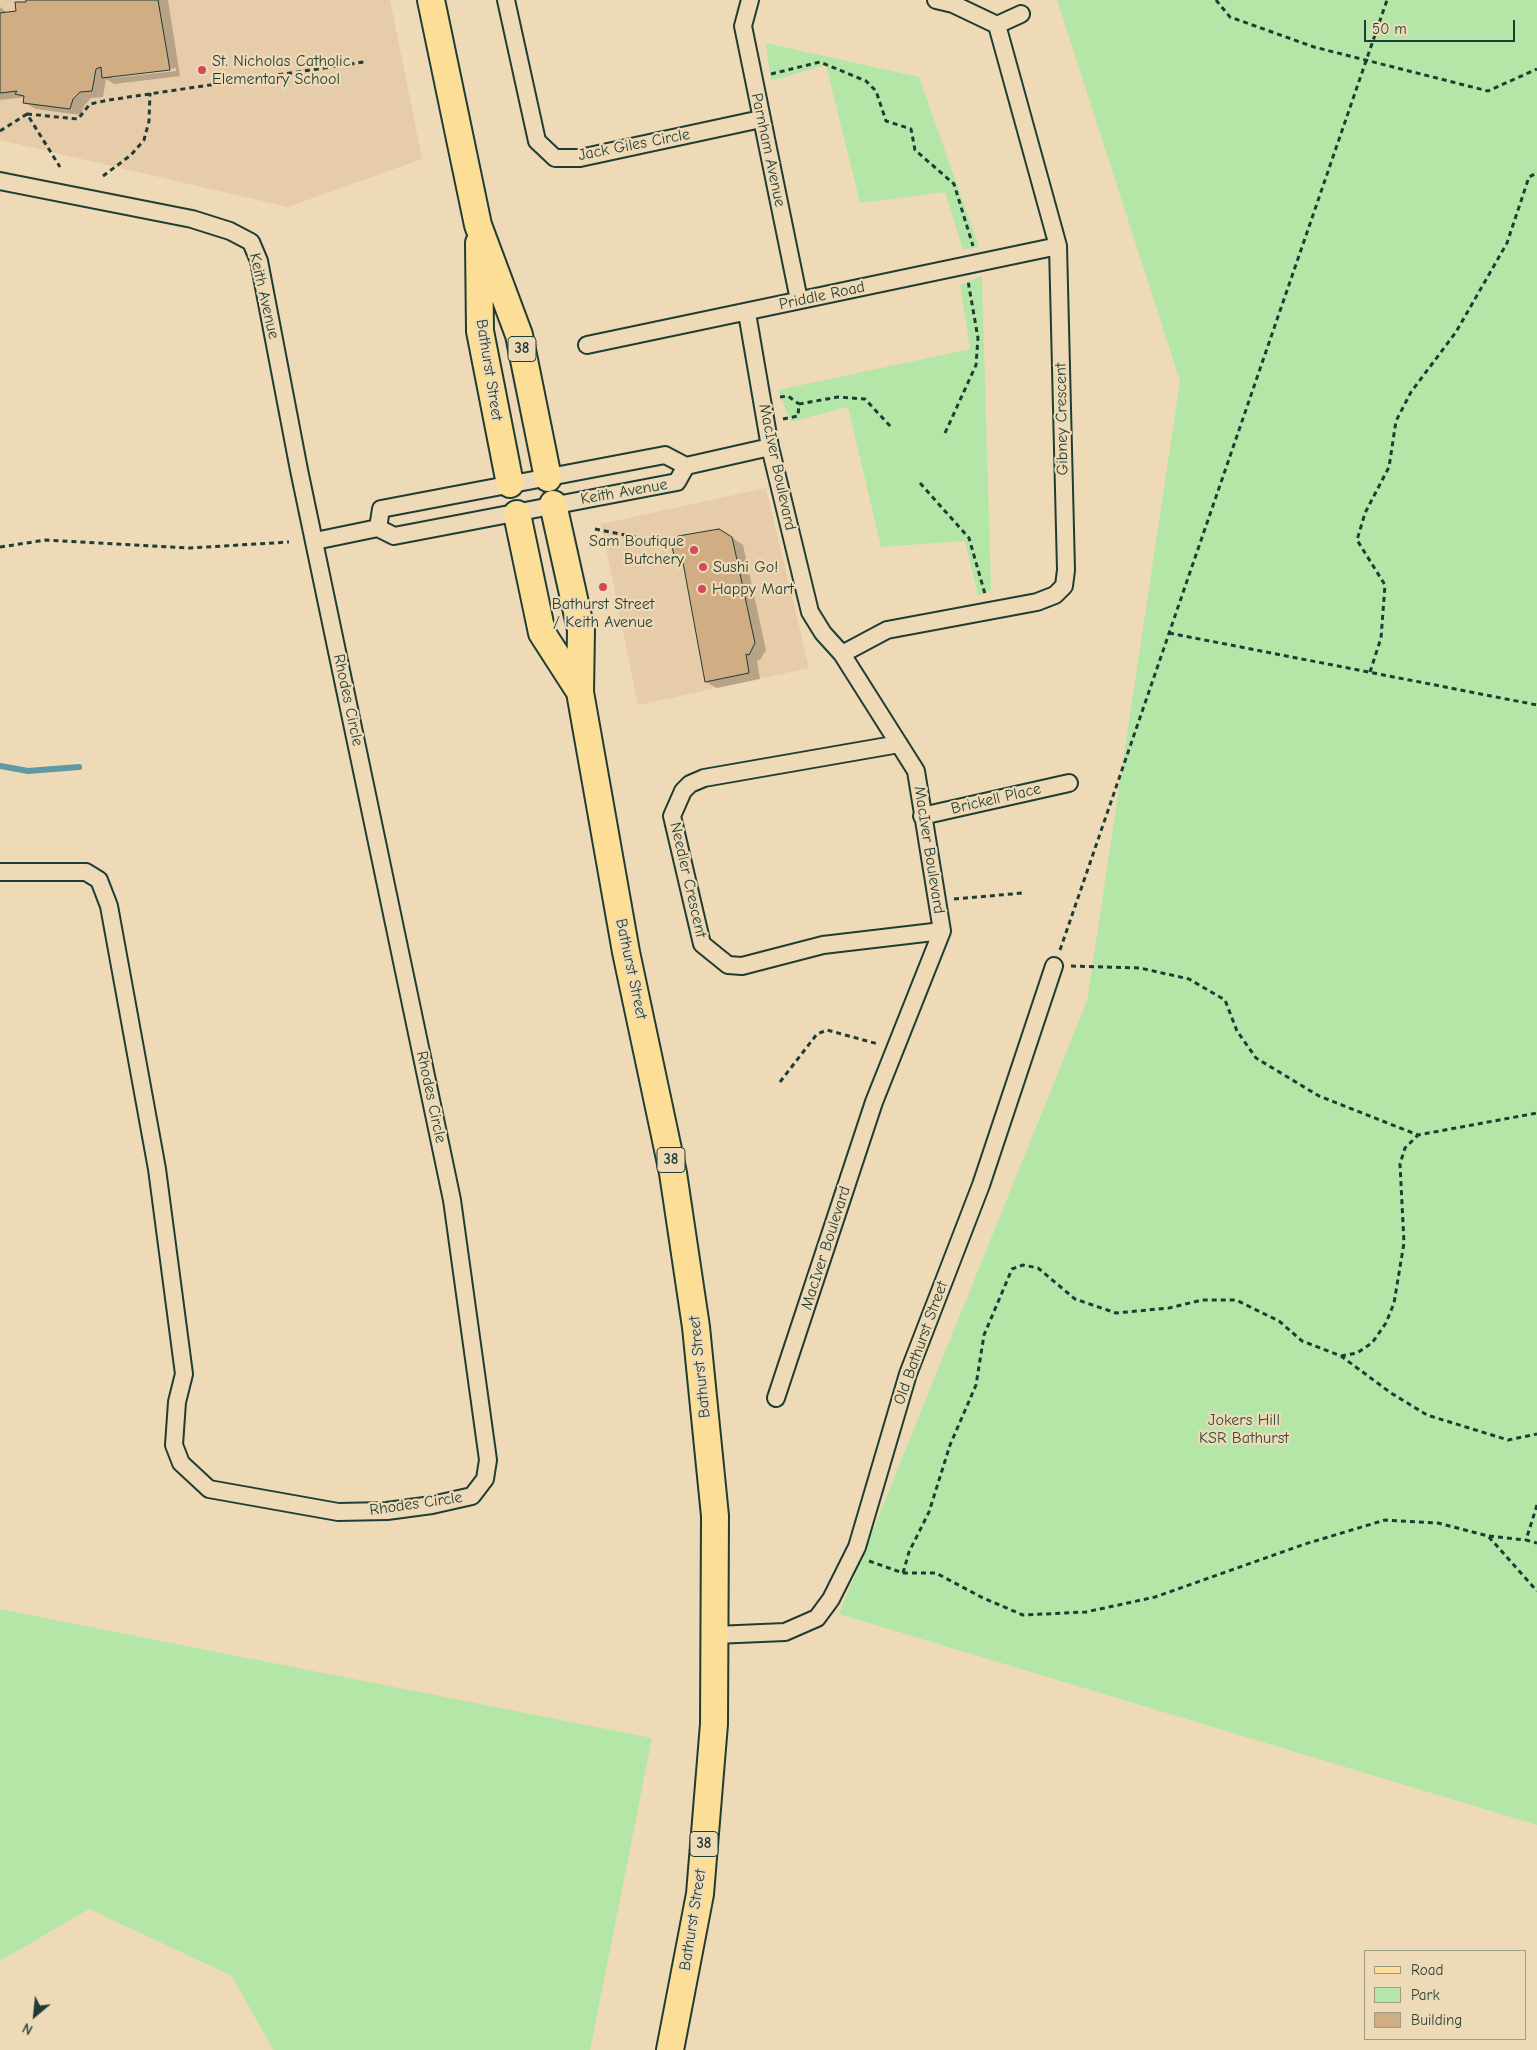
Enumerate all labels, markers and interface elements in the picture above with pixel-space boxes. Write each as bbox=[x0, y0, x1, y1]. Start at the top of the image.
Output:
scale bar bbox=[1367, 10, 1518, 42]
text: 50 m bbox=[1372, 20, 1407, 38]
place label: St. Nicholas Catholic Elementary School bbox=[212, 51, 350, 89]
marker: St. Nicholas Catholic Elementary School bbox=[196, 64, 208, 76]
street label: Parnham Avenue bbox=[747, 91, 789, 209]
street label: Jack Giles Circle bbox=[576, 125, 692, 165]
street label: Keith Avenue bbox=[245, 251, 283, 341]
street label: Priddle Road bbox=[777, 278, 867, 314]
street label: Bathurst Street bbox=[472, 318, 506, 422]
road number: 38 bbox=[508, 336, 536, 362]
street label: Gibney Crescent bbox=[1051, 363, 1073, 475]
street label: MacIver Boulevard bbox=[754, 402, 800, 532]
street label: Keith Avenue bbox=[579, 475, 669, 509]
place label: Sam Boutique Butchery bbox=[589, 531, 684, 569]
marker: Sam Boutique Butchery bbox=[688, 544, 700, 556]
place label: Sushi Go! bbox=[713, 557, 778, 577]
marker: Sushi Go! bbox=[697, 561, 709, 573]
place label: Happy Mart bbox=[712, 579, 794, 599]
marker: Bathurst Street / Keith Avenue bbox=[597, 581, 609, 593]
marker: Happy Mart bbox=[696, 583, 708, 595]
place label: Bathurst Street / Keith Avenue bbox=[552, 594, 654, 632]
street label: Rhodes Circle bbox=[329, 652, 367, 748]
street label: Brickell Place bbox=[949, 779, 1043, 819]
street label: MacIver Boulevard bbox=[909, 785, 949, 915]
street label: Needler Crescent bbox=[665, 820, 711, 940]
street label: Bathurst Street bbox=[611, 917, 651, 1021]
street label: Rhodes Circle bbox=[412, 1049, 450, 1145]
road number: 38 bbox=[657, 1148, 685, 1172]
street label: MacIver Boulevard bbox=[797, 1184, 855, 1312]
street label: Old Bathurst Street bbox=[890, 1279, 952, 1407]
street label: Bathurst Street bbox=[685, 1315, 715, 1419]
park label: Jokers Hill KSR Bathurst bbox=[1199, 1410, 1289, 1448]
street label: Rhodes Circle bbox=[368, 1488, 464, 1520]
road number: 38 bbox=[690, 1832, 718, 1856]
street label: Bathurst Street bbox=[676, 1868, 710, 1972]
legend bbox=[1364, 1950, 1527, 2040]
text: Road bbox=[1411, 1961, 1443, 1979]
text: Park bbox=[1411, 1986, 1440, 2004]
north arrow bbox=[10, 1990, 60, 2040]
text: Building bbox=[1411, 2011, 1462, 2029]
text: N bbox=[20, 2019, 36, 2038]

